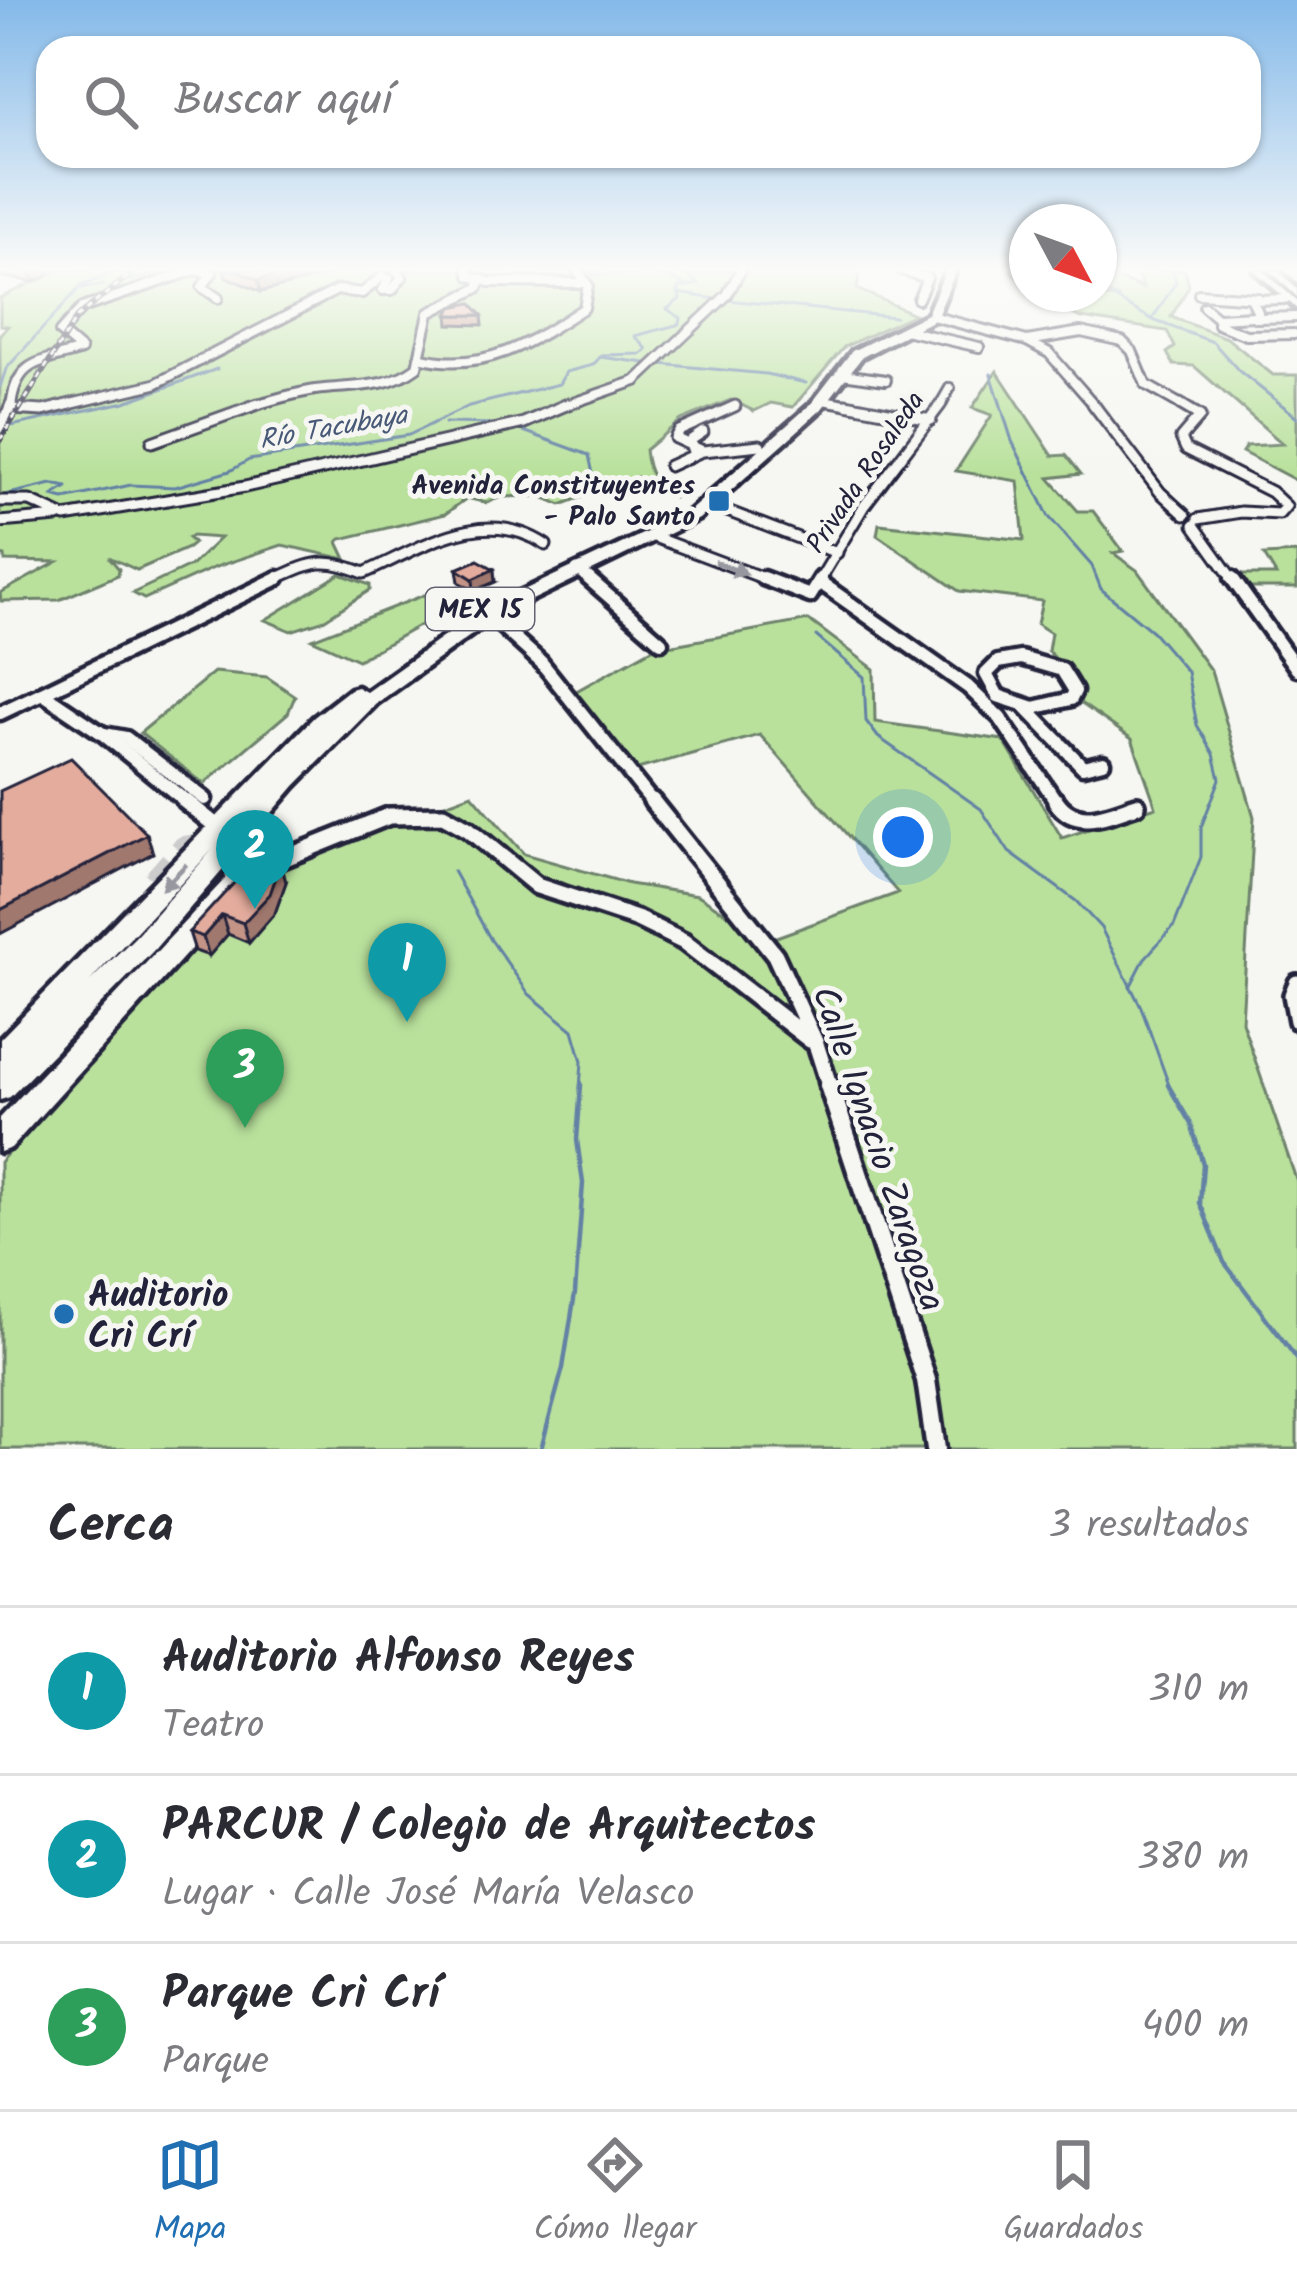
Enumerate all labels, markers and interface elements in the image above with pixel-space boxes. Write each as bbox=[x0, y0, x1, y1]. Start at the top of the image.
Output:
search box bbox=[36, 36, 1261, 168]
text: Buscar aquí bbox=[174, 66, 392, 138]
icon: search bbox=[78, 69, 144, 135]
north arrow bbox=[1009, 204, 1117, 312]
street label: Privada Rosaleda bbox=[796, 383, 937, 563]
water label: Río Tacubaya bbox=[256, 394, 413, 463]
place label: Avenida Constituyentes - Palo Santo bbox=[412, 465, 695, 539]
marker: Avenida Constituyentes - Palo Santo bbox=[706, 488, 732, 514]
one-way arrow bbox=[714, 559, 750, 578]
road number: MEX 15 bbox=[426, 588, 534, 630]
your location bbox=[873, 807, 933, 867]
pin: 2 bbox=[216, 810, 294, 909]
one-way arrow bbox=[161, 862, 189, 891]
pin: 1 bbox=[368, 923, 446, 1022]
street label: Calle Ignacio Zaragoza bbox=[794, 979, 959, 1319]
pin: 3 bbox=[206, 1029, 284, 1128]
place label: Auditorio Cri Crí bbox=[88, 1268, 228, 1366]
marker: Auditorio Cri Crí bbox=[51, 1301, 77, 1327]
text: Cerca bbox=[48, 1487, 174, 1568]
text: 3 resultados bbox=[1049, 1496, 1249, 1558]
text: Auditorio Alfonso Reyes bbox=[162, 1624, 634, 1696]
text: 1 bbox=[81, 1660, 93, 1722]
text: 310 m bbox=[1148, 1660, 1249, 1722]
text: Teatro bbox=[162, 1696, 264, 1758]
text: PARCUR / Colegio de Arquitectos bbox=[162, 1792, 816, 1864]
text: 2 bbox=[76, 1828, 98, 1890]
text: 380 m bbox=[1137, 1828, 1249, 1890]
text: Lugar · Calle José María Velasco bbox=[162, 1864, 694, 1926]
text: Parque Cri Crí bbox=[162, 1960, 439, 2032]
text: 3 bbox=[76, 1996, 98, 2058]
text: 400 m bbox=[1142, 1996, 1249, 2058]
text: Parque bbox=[162, 2032, 269, 2094]
tab: Mapa bbox=[154, 2132, 226, 2257]
tab: Cómo llegar bbox=[534, 2132, 696, 2257]
tab: Guardados bbox=[1003, 2132, 1143, 2257]

